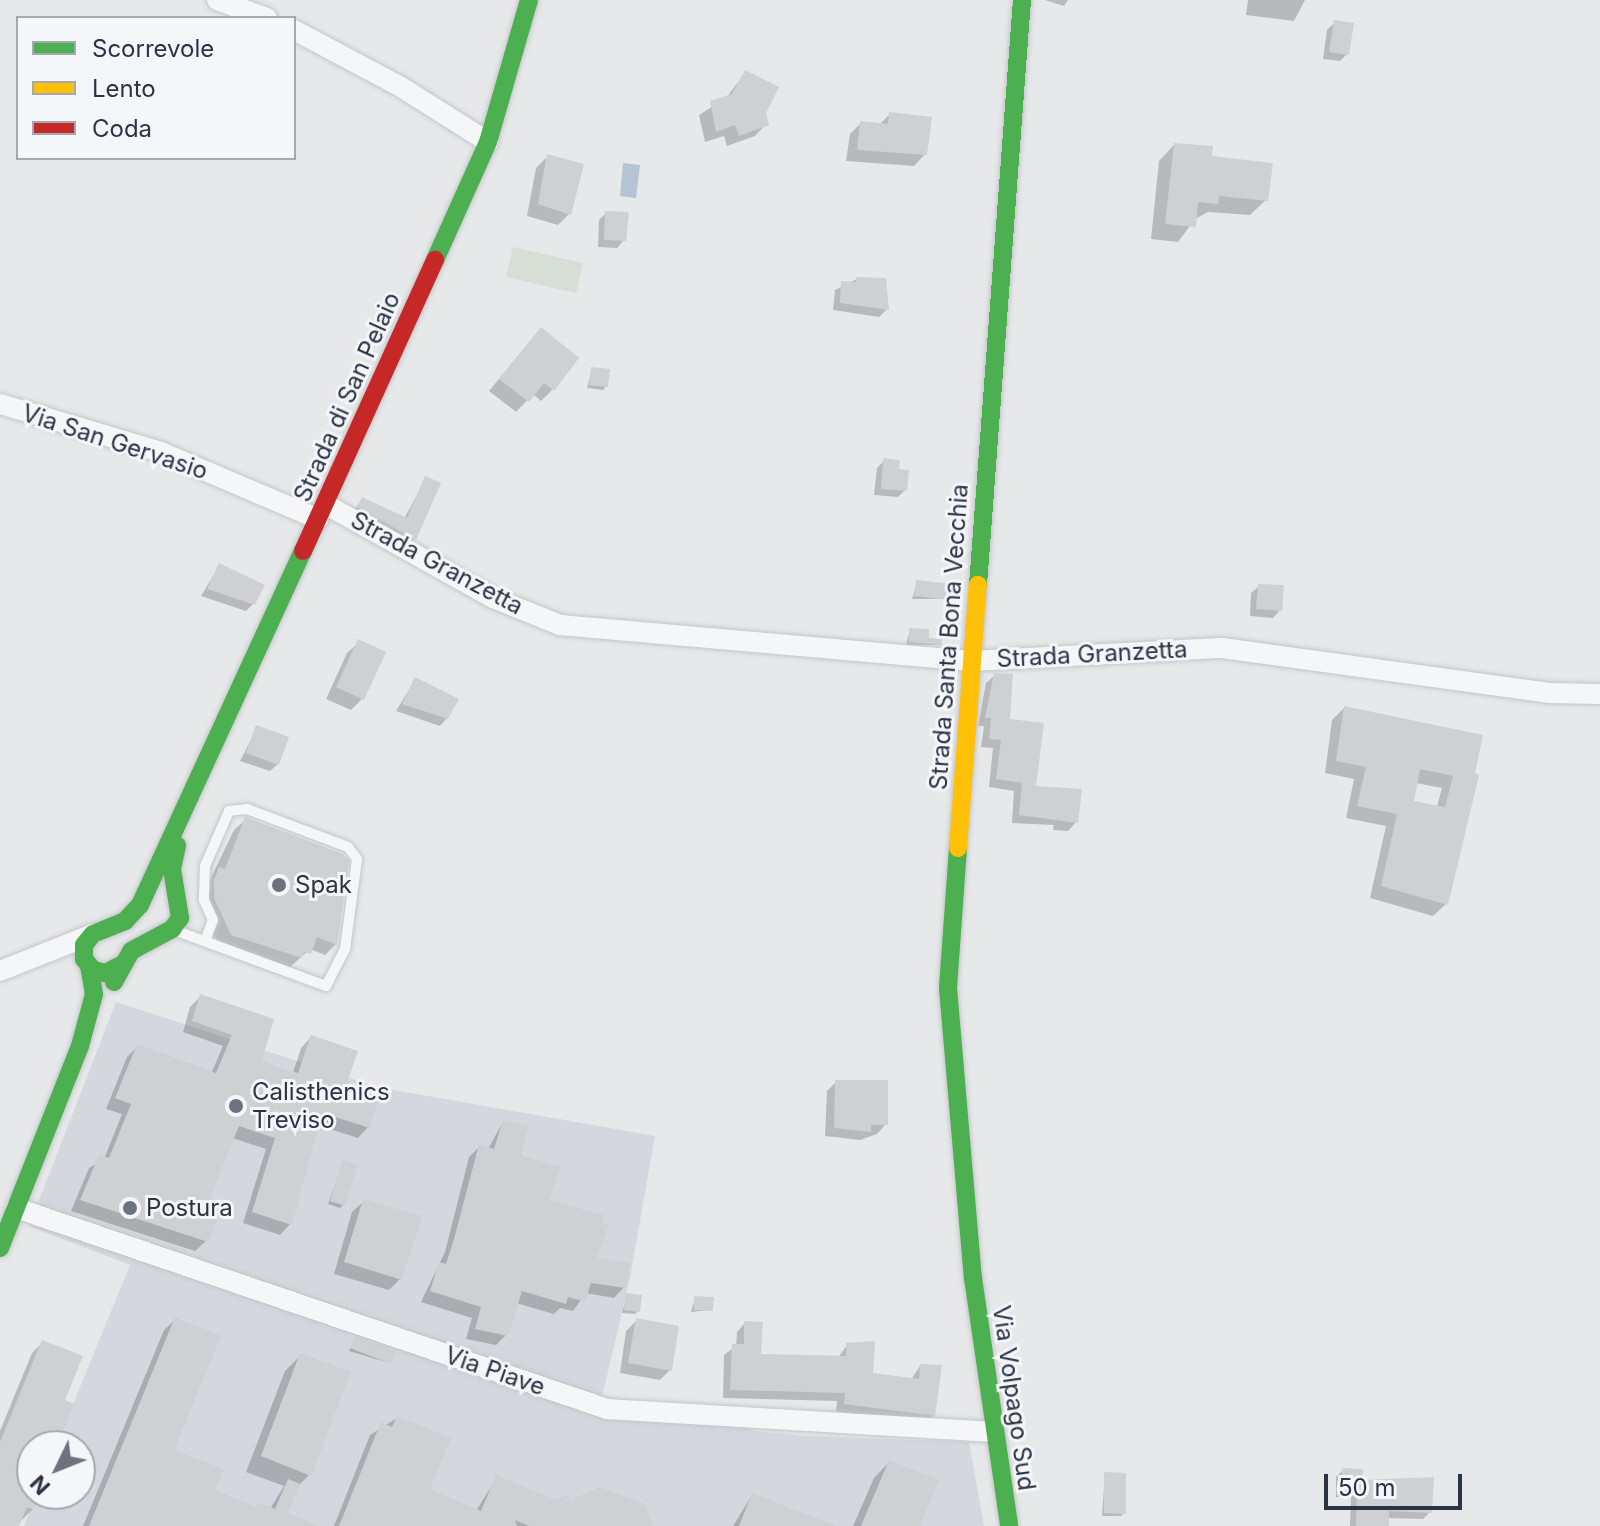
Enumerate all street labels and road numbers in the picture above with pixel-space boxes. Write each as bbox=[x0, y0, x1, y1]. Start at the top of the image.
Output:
street label: Strada di San Pelaio bbox=[288, 288, 406, 506]
street label: Via San Gervasio bbox=[19, 398, 211, 486]
street label: Strada Santa Bona Vecchia bbox=[924, 483, 974, 791]
street label: Strada Granzetta bbox=[346, 505, 528, 621]
street label: Strada Granzetta bbox=[996, 635, 1188, 673]
street label: Via Volpago Sud bbox=[987, 1304, 1041, 1492]
street label: Via Piave bbox=[441, 1340, 549, 1402]

